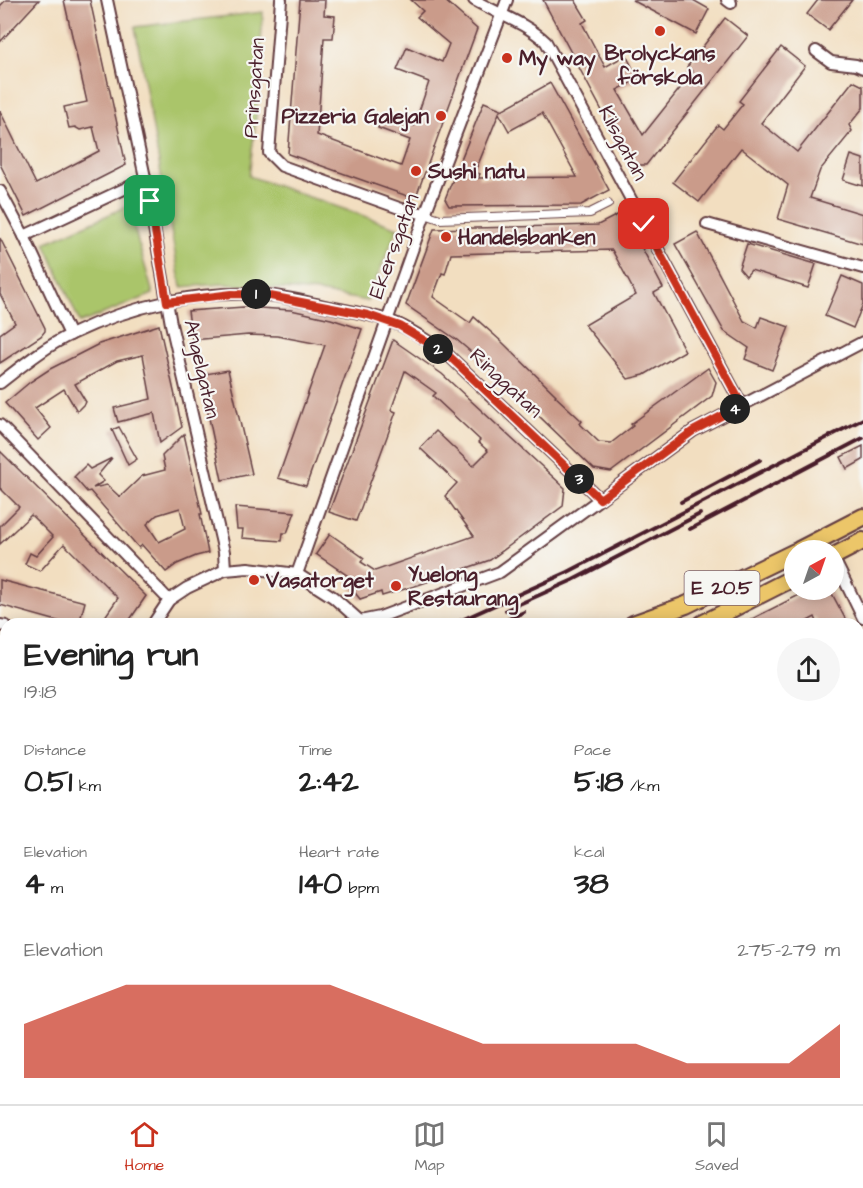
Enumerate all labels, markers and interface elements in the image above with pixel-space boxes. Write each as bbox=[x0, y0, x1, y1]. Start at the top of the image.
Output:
marker: Brolyckans förskola bbox=[653, 24, 667, 38]
street label: Prinsgatan bbox=[236, 37, 274, 139]
place label: Brolyckans förskola bbox=[604, 39, 716, 92]
place label: My way bbox=[519, 44, 596, 76]
marker: My way bbox=[500, 51, 514, 65]
street label: Kilsgatan bbox=[589, 100, 655, 186]
place label: Pizzeria Galejan bbox=[282, 102, 429, 132]
marker: Pizzeria Galejan bbox=[434, 109, 448, 123]
place label: Sushi natu bbox=[427, 157, 525, 186]
marker: Sushi natu bbox=[409, 164, 423, 178]
pin bbox=[124, 175, 175, 226]
icon: arrive bbox=[133, 184, 166, 217]
street label: Ekersgatan bbox=[362, 189, 428, 303]
pin bbox=[618, 198, 669, 249]
icon: check bbox=[627, 207, 660, 240]
place label: Handelsbanken bbox=[458, 223, 596, 252]
marker: Handelsbanken bbox=[439, 230, 453, 244]
pin: 1 bbox=[241, 279, 271, 309]
text: 1 bbox=[255, 283, 257, 305]
street label: Angelgatan bbox=[175, 317, 227, 422]
pin: 2 bbox=[423, 334, 453, 364]
text: 2 bbox=[433, 338, 443, 360]
street label: Ringgatan bbox=[462, 341, 549, 426]
pin: 4 bbox=[720, 394, 750, 424]
text: 4 bbox=[730, 398, 740, 420]
pin: 3 bbox=[564, 464, 594, 494]
text: 3 bbox=[575, 468, 583, 490]
north arrow bbox=[784, 540, 844, 600]
map controls bbox=[784, 540, 844, 600]
place label: Yuelong Restaurang bbox=[408, 560, 518, 615]
place label: Vasatorget bbox=[265, 566, 374, 597]
road number: E 20.5 bbox=[684, 571, 760, 605]
marker: Vasatorget bbox=[247, 573, 261, 587]
marker: Yuelong Restaurang bbox=[389, 579, 403, 593]
text: Evening run bbox=[24, 632, 198, 678]
button: share bbox=[777, 638, 840, 701]
text: 19:18 bbox=[24, 678, 57, 706]
text: Distance bbox=[24, 739, 86, 761]
text: Time bbox=[299, 739, 333, 761]
text: Pace bbox=[574, 739, 611, 761]
text: 0.51 bbox=[24, 761, 72, 803]
text: 2:42 bbox=[299, 761, 359, 803]
text: 5:18 bbox=[574, 761, 624, 803]
text: km bbox=[72, 775, 101, 797]
text: /km bbox=[624, 775, 660, 797]
text: Elevation bbox=[24, 841, 87, 863]
text: Heart rate bbox=[299, 841, 379, 863]
text: kcal bbox=[574, 841, 605, 863]
text: 4 bbox=[24, 863, 44, 905]
text: 140 bbox=[299, 863, 342, 905]
text: 38 bbox=[574, 863, 609, 905]
text: m bbox=[44, 877, 63, 899]
text: bpm bbox=[342, 877, 379, 899]
text: Elevation bbox=[24, 936, 103, 964]
text: 275–279 m bbox=[737, 936, 840, 964]
tab: Home bbox=[124, 1118, 164, 1176]
tab: Map bbox=[413, 1118, 446, 1176]
tab: Saved bbox=[695, 1118, 739, 1176]

